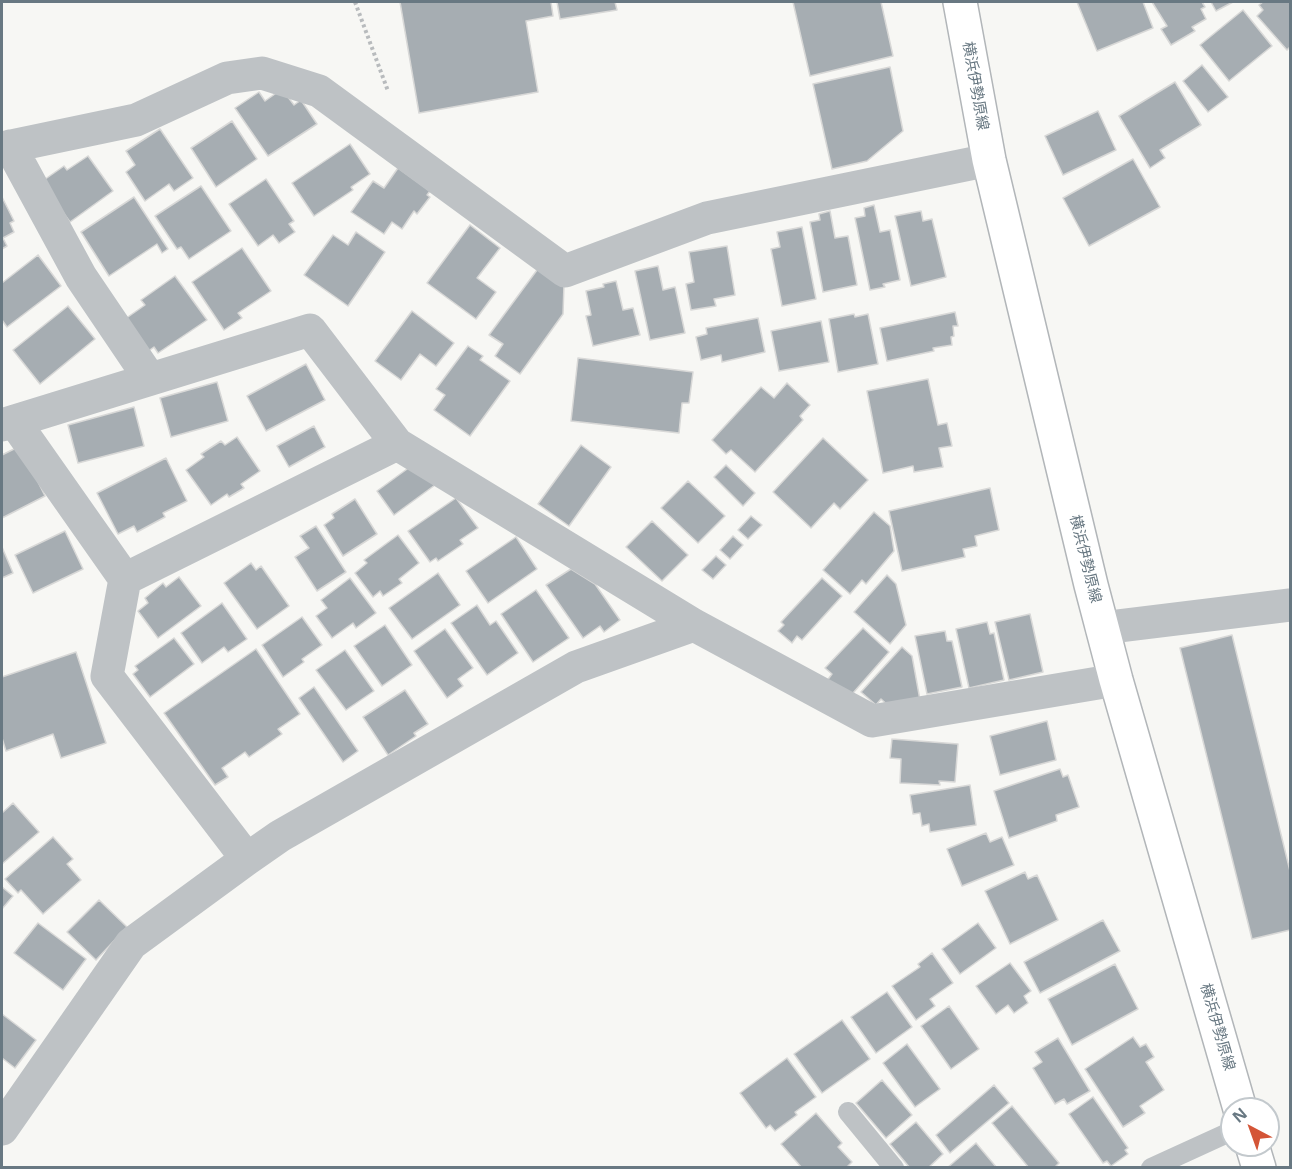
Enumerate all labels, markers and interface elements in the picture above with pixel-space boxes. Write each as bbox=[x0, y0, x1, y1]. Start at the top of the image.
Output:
street label: 横浜伊勢原線 bbox=[958, 40, 992, 132]
street label: 横浜伊勢原線 bbox=[1065, 513, 1105, 605]
street label: 横浜伊勢原線 bbox=[1196, 981, 1238, 1073]
north arrow bbox=[1220, 1097, 1280, 1157]
text: N bbox=[1227, 1102, 1252, 1128]

